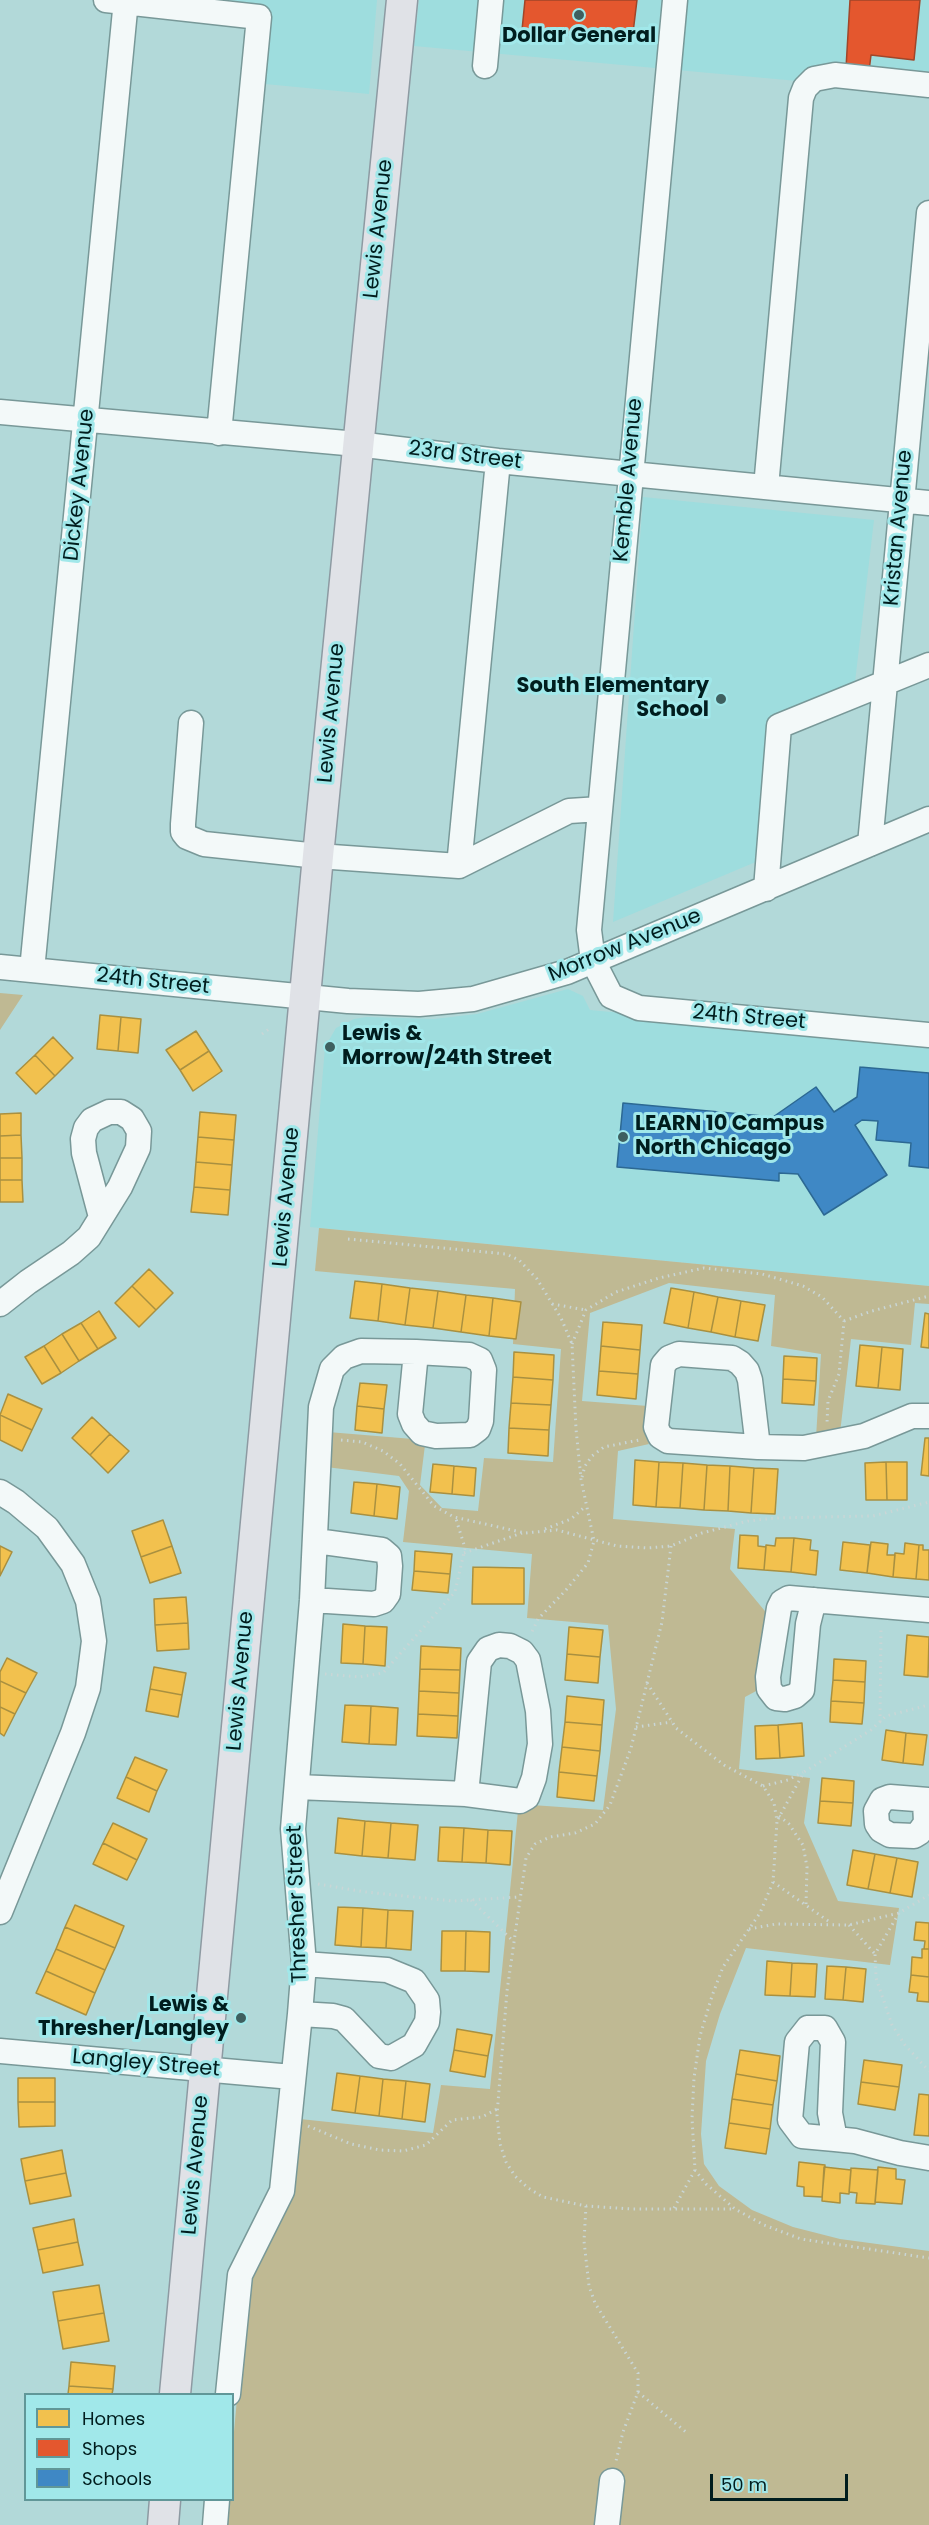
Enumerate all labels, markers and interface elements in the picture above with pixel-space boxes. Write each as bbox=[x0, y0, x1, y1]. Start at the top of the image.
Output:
marker: Dollar General bbox=[572, 8, 586, 22]
place label: Dollar General bbox=[502, 24, 656, 50]
street label: Lewis Avenue bbox=[359, 158, 399, 300]
street label: Kemble Avenue bbox=[609, 397, 649, 563]
street label: Dickey Avenue bbox=[59, 408, 101, 562]
street label: 23rd Street bbox=[407, 437, 523, 475]
street label: Kristan Avenue bbox=[880, 449, 918, 607]
street label: Lewis Avenue bbox=[313, 642, 351, 784]
place label: South Elementary School bbox=[517, 674, 709, 724]
marker: South Elementary School bbox=[714, 692, 728, 706]
street label: Morrow Avenue bbox=[545, 904, 705, 988]
street label: 24th Street bbox=[95, 964, 211, 1000]
street label: 24th Street bbox=[691, 1001, 807, 1035]
place label: Lewis & Morrow/24th Street bbox=[342, 1022, 552, 1072]
marker: Lewis & Morrow/24th Street bbox=[323, 1040, 337, 1054]
place label: LEARN 10 Campus North Chicago bbox=[635, 1112, 824, 1162]
street label: Lewis Avenue bbox=[268, 1126, 306, 1268]
marker: LEARN 10 Campus North Chicago bbox=[616, 1130, 630, 1144]
street label: Lewis Avenue bbox=[222, 1610, 260, 1752]
street label: Thresher Street bbox=[283, 1825, 313, 1983]
place label: Lewis & Thresher/Langley bbox=[38, 1993, 229, 2043]
marker: Lewis & Thresher/Langley bbox=[234, 2011, 248, 2025]
street label: Langley Street bbox=[71, 2045, 221, 2083]
street label: Lewis Avenue bbox=[177, 2094, 215, 2236]
legend bbox=[24, 2393, 234, 2501]
text: Homes bbox=[82, 2406, 145, 2431]
text: Shops bbox=[82, 2436, 137, 2461]
scale bar bbox=[713, 2462, 851, 2500]
text: Schools bbox=[82, 2466, 152, 2491]
text: 50 m bbox=[721, 2472, 767, 2497]

